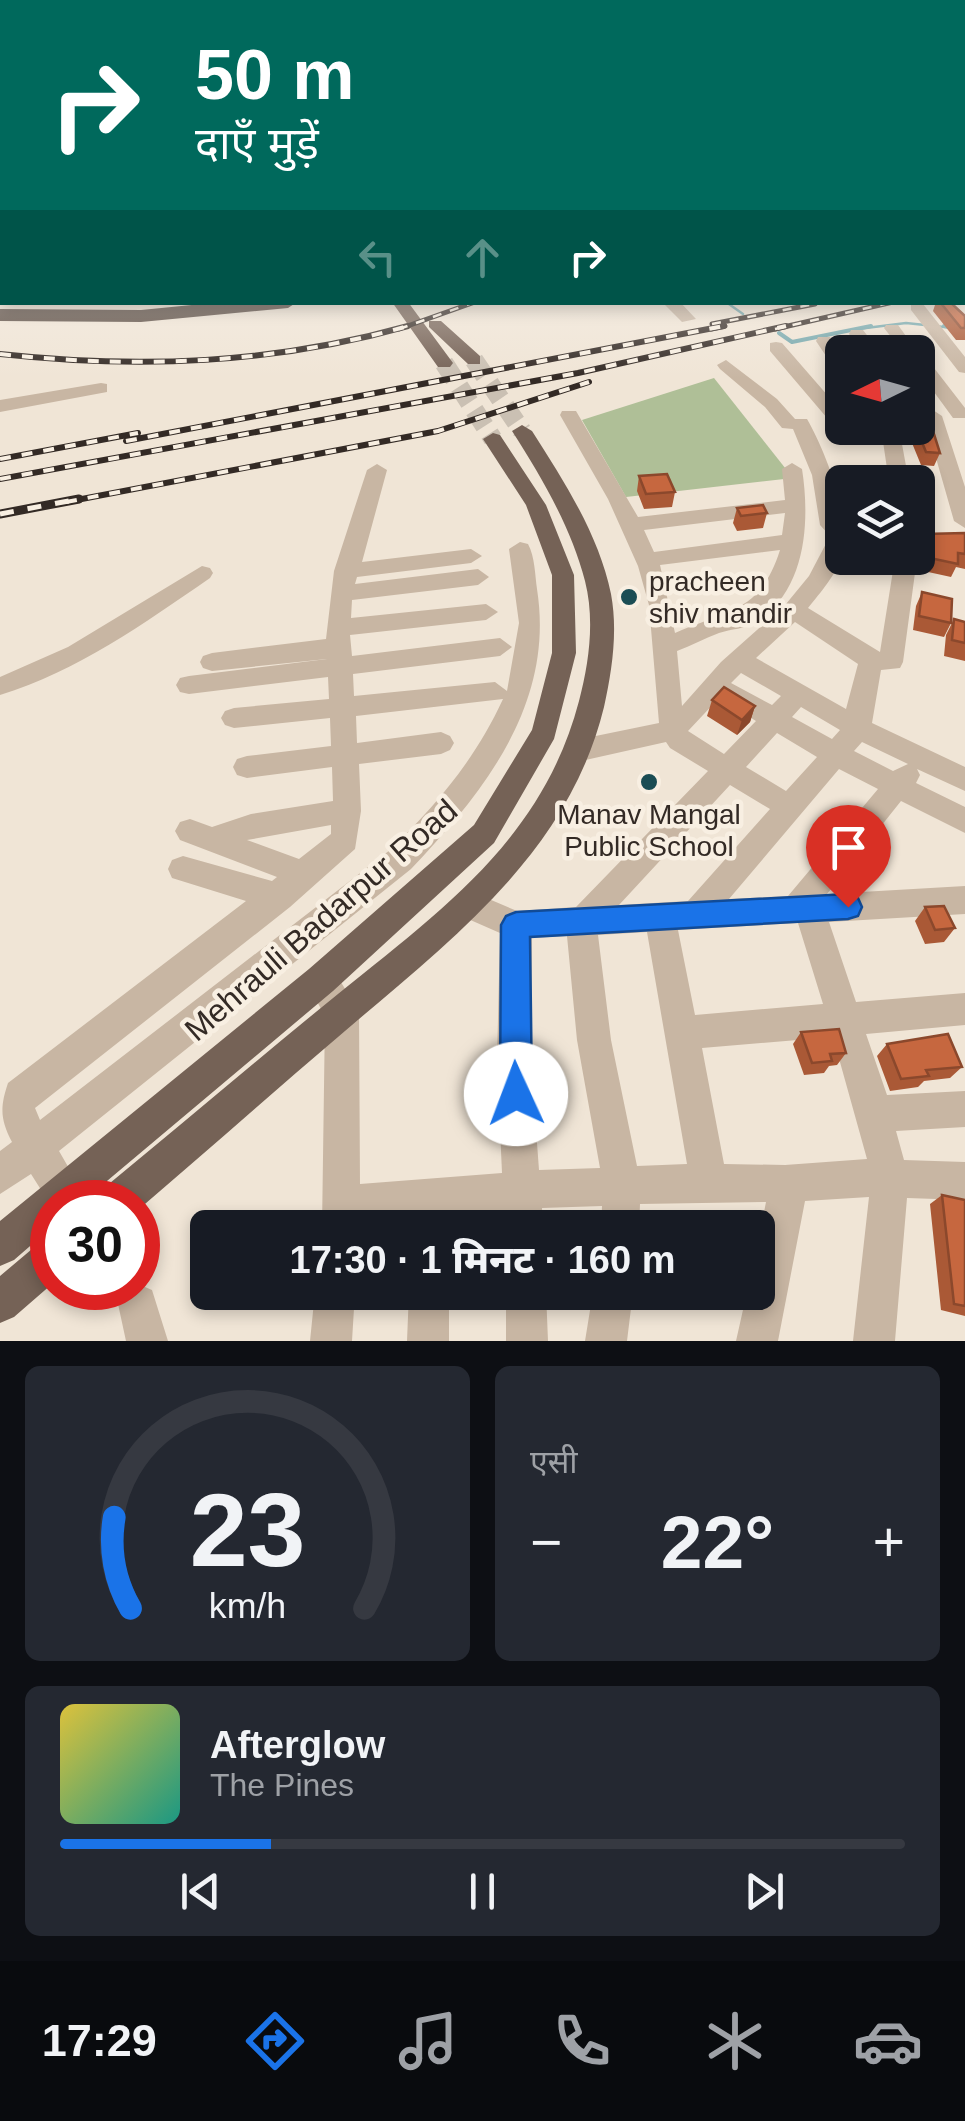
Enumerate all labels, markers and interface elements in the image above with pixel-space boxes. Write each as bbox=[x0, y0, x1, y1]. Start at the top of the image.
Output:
text: 50 m bbox=[195, 36, 355, 114]
icon: right bbox=[30, 40, 160, 170]
text: दाएँ मुड़ें bbox=[195, 118, 319, 169]
icon: left bbox=[350, 230, 405, 285]
icon: ahead bbox=[455, 230, 510, 285]
icon: right bbox=[560, 230, 615, 285]
north arrow bbox=[825, 335, 935, 445]
map controls bbox=[825, 335, 935, 575]
button: layers bbox=[825, 465, 935, 575]
place label: pracheen shiv mandir bbox=[649, 566, 792, 629]
marker: pracheen shiv mandir bbox=[618, 586, 640, 608]
marker: Manav Mangal Public School bbox=[638, 771, 660, 793]
street label: Mehrauli Badarpur Road bbox=[178, 792, 464, 1048]
place label: Manav Mangal Public School bbox=[557, 799, 741, 862]
pin bbox=[806, 805, 891, 908]
icon: arrive bbox=[821, 820, 876, 875]
position arrow bbox=[464, 1042, 568, 1146]
speed limit sign: 30 bbox=[30, 1180, 160, 1310]
text: 17:30 · 1 मिनट · 160 m bbox=[290, 1239, 675, 1281]
text: एसी bbox=[530, 1444, 578, 1480]
text: 23 bbox=[190, 1472, 305, 1588]
text: 22° bbox=[661, 1500, 774, 1584]
text: − bbox=[530, 1511, 562, 1573]
text: + bbox=[873, 1511, 905, 1573]
text: km/h bbox=[209, 1586, 286, 1626]
text: Afterglow bbox=[210, 1724, 385, 1766]
text: The Pines bbox=[210, 1767, 354, 1803]
icon: previous bbox=[173, 1864, 228, 1919]
icon: pause bbox=[455, 1864, 510, 1919]
icon: next bbox=[737, 1864, 792, 1919]
icon: directions bbox=[240, 2006, 310, 2076]
icon: music bbox=[393, 2006, 463, 2076]
icon: phone bbox=[547, 2006, 617, 2076]
icon: climate bbox=[700, 2006, 770, 2076]
icon: car bbox=[853, 2006, 923, 2076]
text: 17:29 bbox=[42, 2015, 157, 2066]

